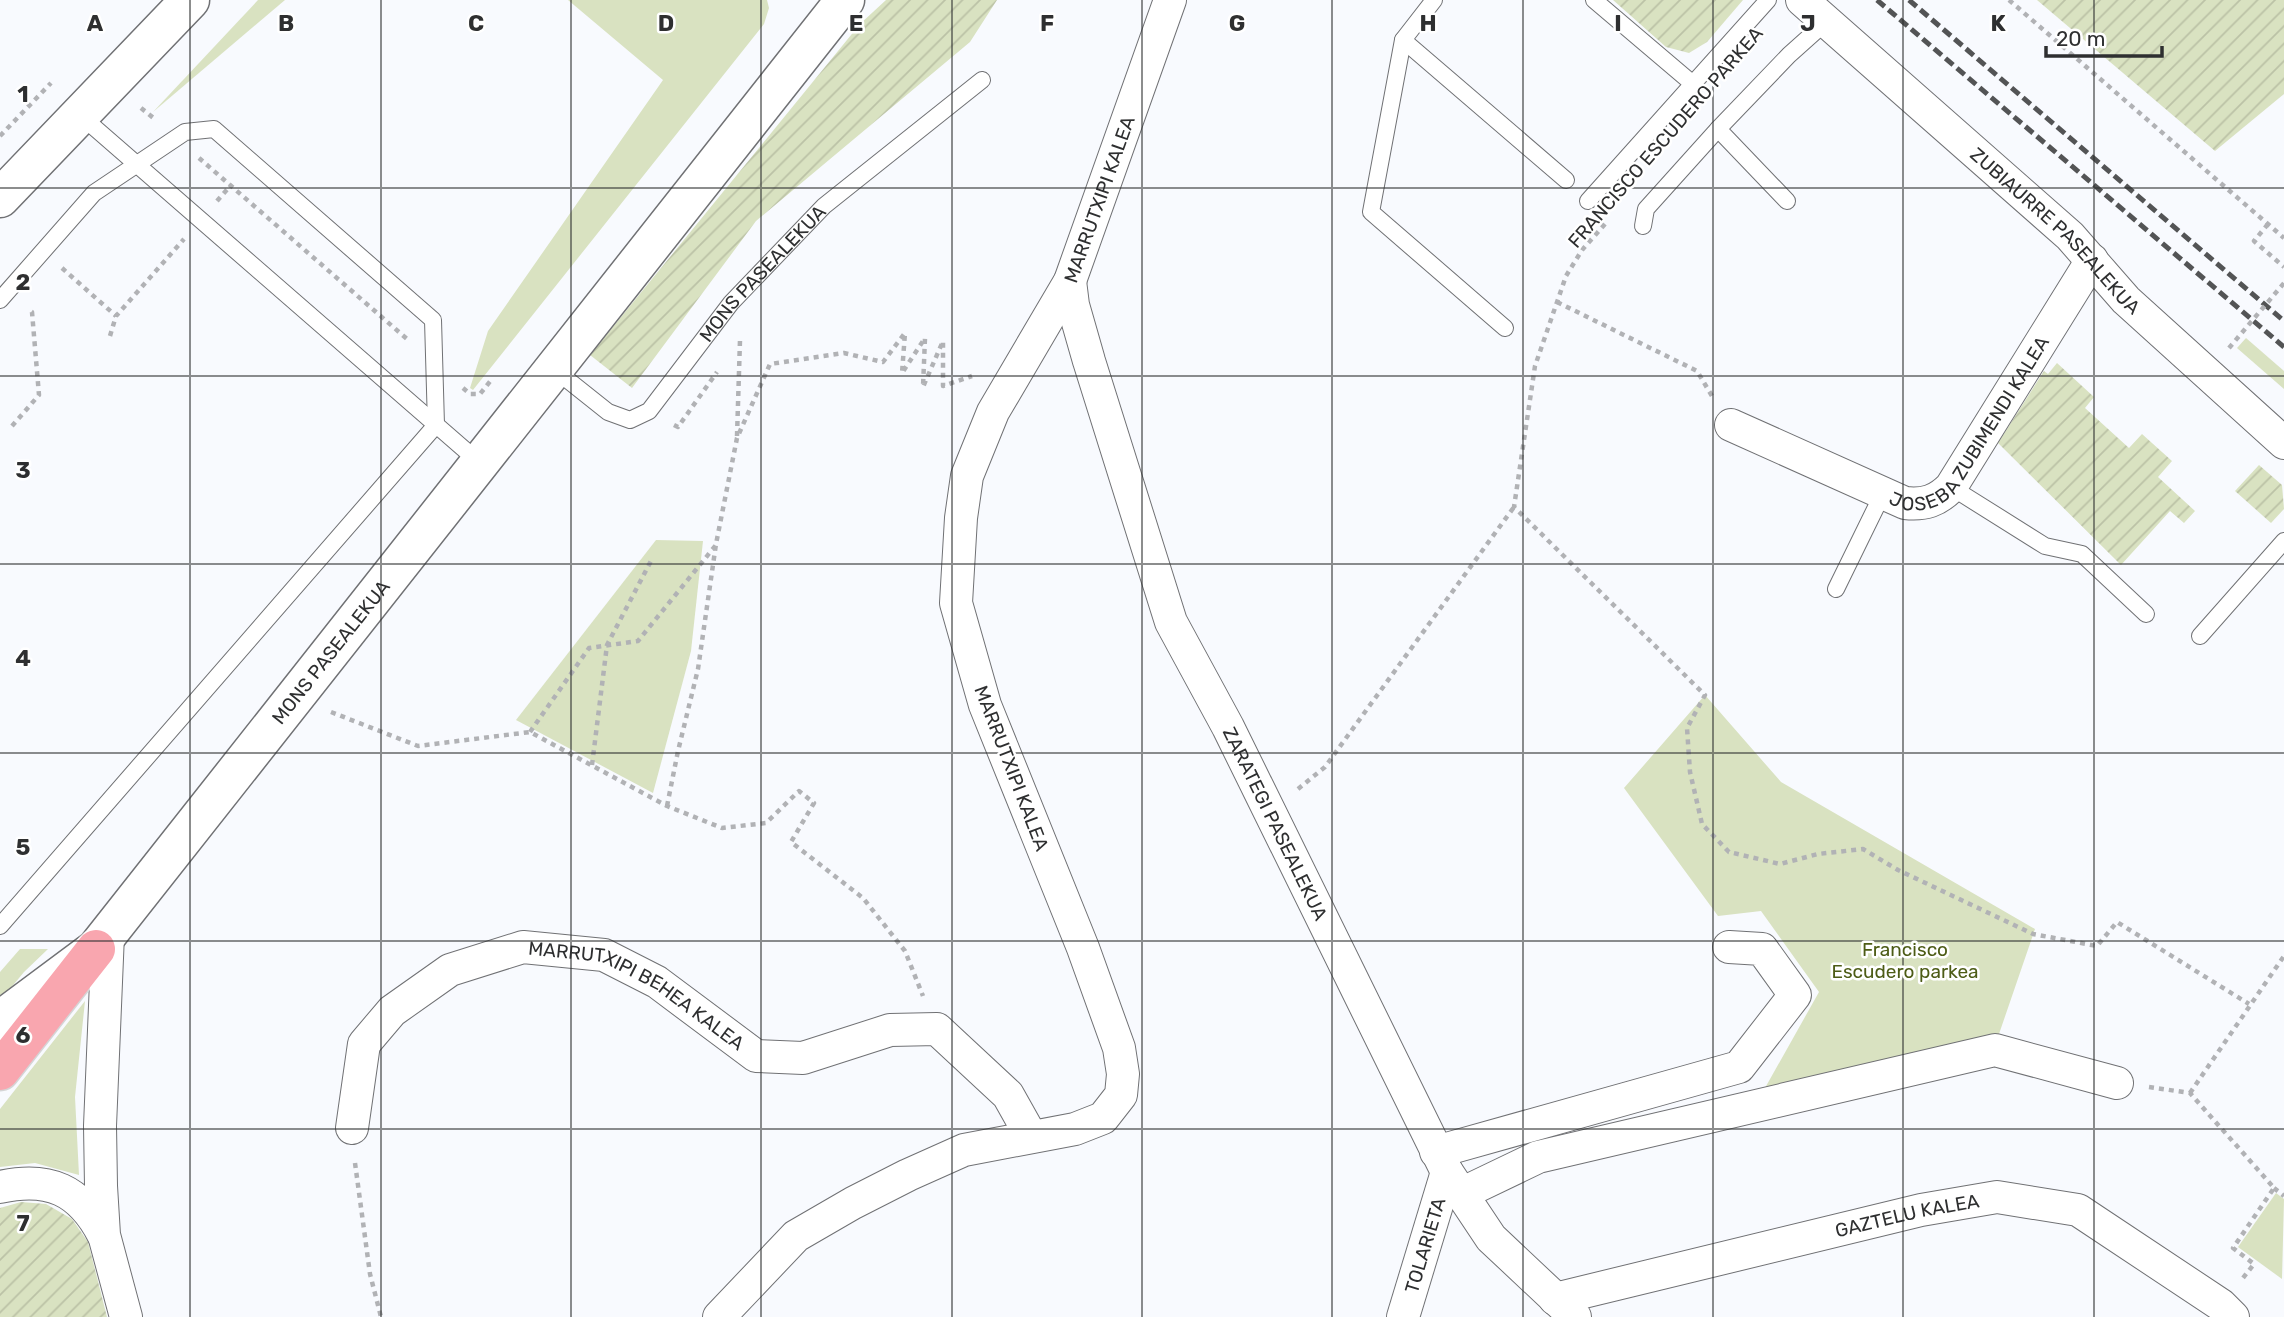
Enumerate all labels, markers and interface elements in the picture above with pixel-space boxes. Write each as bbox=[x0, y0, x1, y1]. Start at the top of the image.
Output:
text: A bbox=[87, 9, 104, 37]
text: B bbox=[278, 9, 294, 37]
text: C bbox=[468, 9, 484, 37]
text: D bbox=[658, 9, 674, 37]
text: E bbox=[849, 9, 863, 37]
text: F bbox=[1040, 9, 1054, 37]
text: G bbox=[1229, 9, 1245, 37]
text: H bbox=[1419, 9, 1437, 37]
text: J bbox=[1800, 9, 1816, 37]
text: K bbox=[1990, 9, 2006, 37]
scale bar bbox=[2046, 14, 2162, 58]
street label: FRANCISCO ESCUDERO PARKEA bbox=[1563, 22, 1767, 252]
text: 20 m bbox=[2056, 26, 2105, 51]
text: 1 bbox=[17, 80, 29, 108]
street label: MARRUTXIPI KALEA bbox=[1059, 113, 1140, 286]
street label: ZUBIAURRE PASEALEKUA bbox=[1966, 143, 2145, 319]
street label: MONS PASEALEKUA bbox=[695, 200, 831, 347]
text: 2 bbox=[16, 268, 30, 296]
street label: JOSEBA ZUBIMENDI KALEA bbox=[1886, 332, 2054, 516]
text: 3 bbox=[15, 456, 31, 484]
street label: MONS PASEALEKUA bbox=[267, 575, 395, 729]
text: 4 bbox=[15, 644, 31, 672]
street label: MARRUTXIPI KALEA bbox=[969, 682, 1054, 854]
street label: ZARATEGI PASEALEKUA bbox=[1218, 723, 1332, 924]
text: 5 bbox=[16, 833, 31, 861]
street label: MARRUTXIPI BEHEA KALEA bbox=[527, 937, 749, 1055]
park label: Francisco Escudero parkea bbox=[1831, 938, 1979, 983]
text: 6 bbox=[16, 1021, 31, 1049]
street label: GAZTELU KALEA bbox=[1833, 1189, 1981, 1242]
street label: TOLARIETA bbox=[1400, 1195, 1451, 1296]
text: 7 bbox=[16, 1209, 30, 1237]

